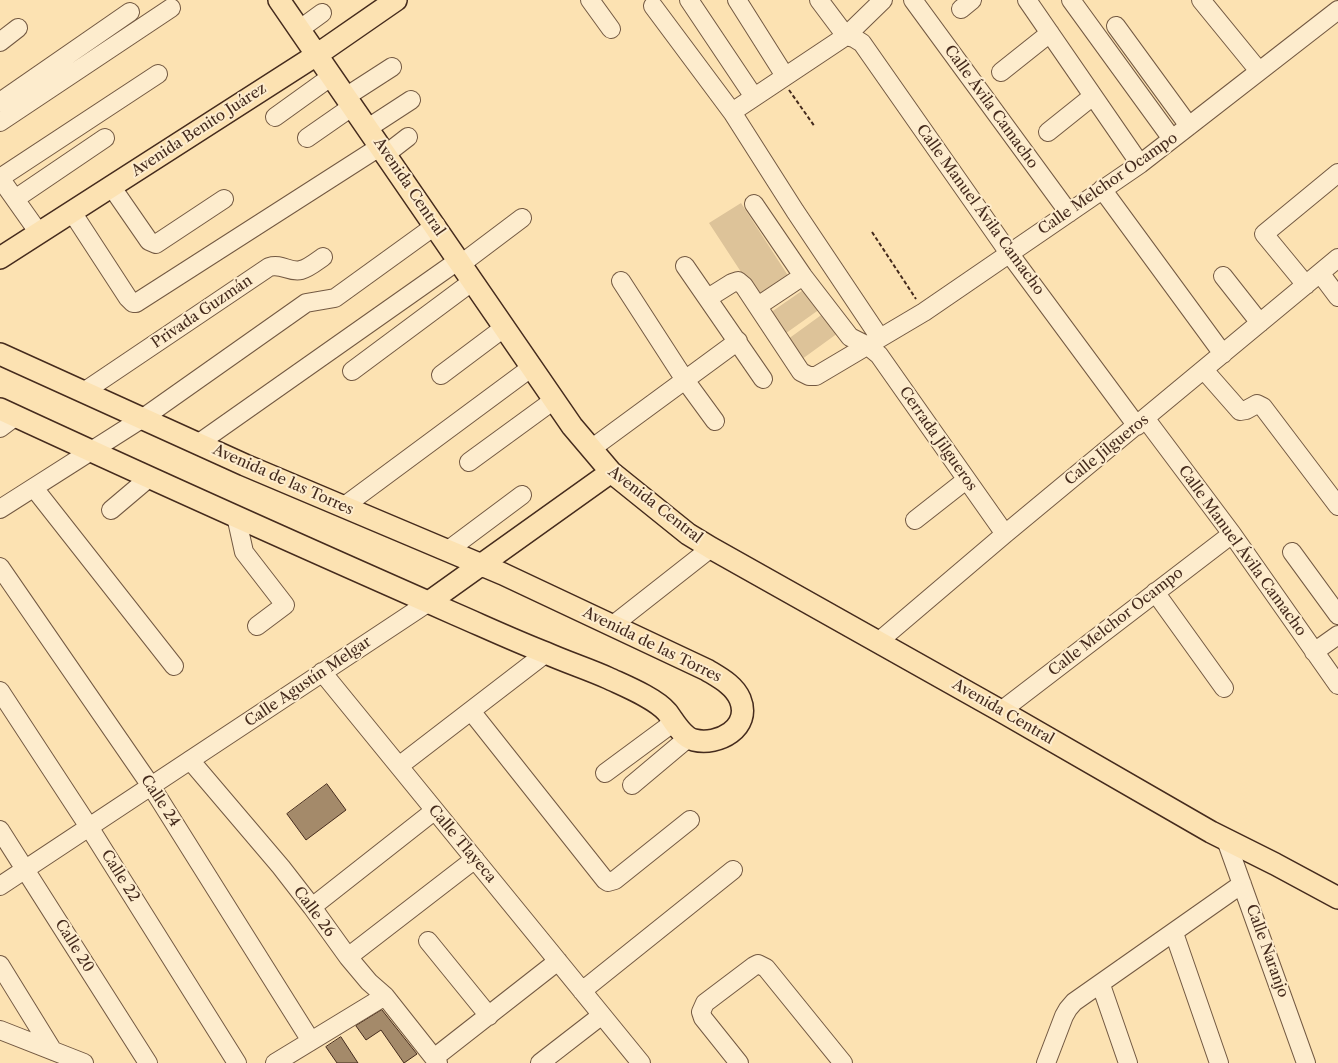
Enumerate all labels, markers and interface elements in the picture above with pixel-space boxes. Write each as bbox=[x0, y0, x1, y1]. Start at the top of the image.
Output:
street label: Calle Ávila Camacho bbox=[940, 42, 1042, 172]
street label: Avenida Benito Juárez bbox=[128, 80, 270, 180]
street label: Calle Manuel Ávila Camacho bbox=[912, 121, 1048, 299]
street label: Calle Melchor Ocampo bbox=[1035, 129, 1181, 239]
street label: Avenida Central bbox=[370, 134, 448, 240]
street label: Privada Guzmán bbox=[148, 272, 256, 352]
street label: Cerrada Jilgueros bbox=[895, 383, 981, 495]
street label: Calle Jilgueros bbox=[1061, 411, 1153, 489]
street label: Avenida de las Torres bbox=[210, 441, 356, 519]
street label: Calle Manuel Ávila Camacho bbox=[1174, 462, 1310, 640]
street label: Avenida Central bbox=[604, 463, 706, 547]
street label: Calle Melchor Ocampo bbox=[1045, 564, 1187, 680]
street label: Avenida de las Torres bbox=[580, 604, 724, 686]
street label: Calle Agustín Melgar bbox=[241, 633, 375, 731]
street label: Avenida Central bbox=[949, 676, 1057, 748]
street label: Calle 24 bbox=[137, 772, 183, 830]
street label: Calle Tlayeca bbox=[424, 801, 500, 887]
street label: Calle 22 bbox=[97, 847, 143, 905]
street label: Calle 26 bbox=[289, 883, 339, 941]
street label: Calle Naranjo bbox=[1242, 902, 1292, 1000]
street label: Calle 20 bbox=[51, 916, 97, 976]

